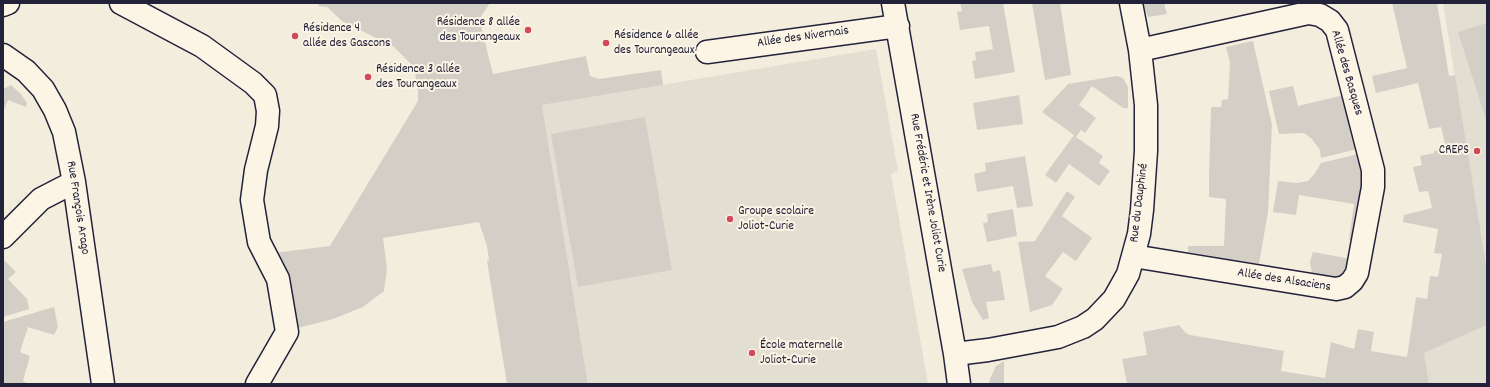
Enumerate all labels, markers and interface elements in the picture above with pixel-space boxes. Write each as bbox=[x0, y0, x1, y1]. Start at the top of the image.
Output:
place label: Résidence 8 allée des Tourangeaux bbox=[437, 15, 520, 46]
place label: Résidence 4 allée des Gascons bbox=[303, 21, 390, 52]
street label: Allée des Nivernais bbox=[756, 24, 850, 52]
marker: Résidence 8 allée des Tourangeaux bbox=[523, 25, 533, 35]
place label: Résidence 6 allée des Tourangeaux bbox=[614, 28, 698, 59]
street label: Allée des Basques bbox=[1326, 28, 1366, 118]
marker: Résidence 4 allée des Gascons bbox=[290, 31, 300, 41]
marker: Résidence 6 allée des Tourangeaux bbox=[601, 38, 611, 48]
place label: Résidence 3 allée des Tourangeaux bbox=[376, 62, 460, 93]
marker: Résidence 3 allée des Tourangeaux bbox=[363, 72, 373, 82]
street label: Rue Frédéric et Irène Joliot Curie bbox=[905, 112, 949, 274]
place label: CREPS bbox=[1439, 143, 1469, 159]
marker: CREPS bbox=[1472, 146, 1482, 156]
street label: Rue François Arago bbox=[62, 160, 92, 256]
street label: Rue du Dauphiné bbox=[1127, 163, 1153, 243]
place label: Groupe scolaire Joliot-Curie bbox=[738, 204, 814, 235]
marker: Groupe scolaire Joliot-Curie bbox=[725, 214, 735, 224]
street label: Allée des Alsaciens bbox=[1236, 266, 1332, 296]
place label: École maternelle Joliot-Curie bbox=[760, 338, 843, 369]
marker: École maternelle Joliot-Curie bbox=[747, 348, 757, 358]

